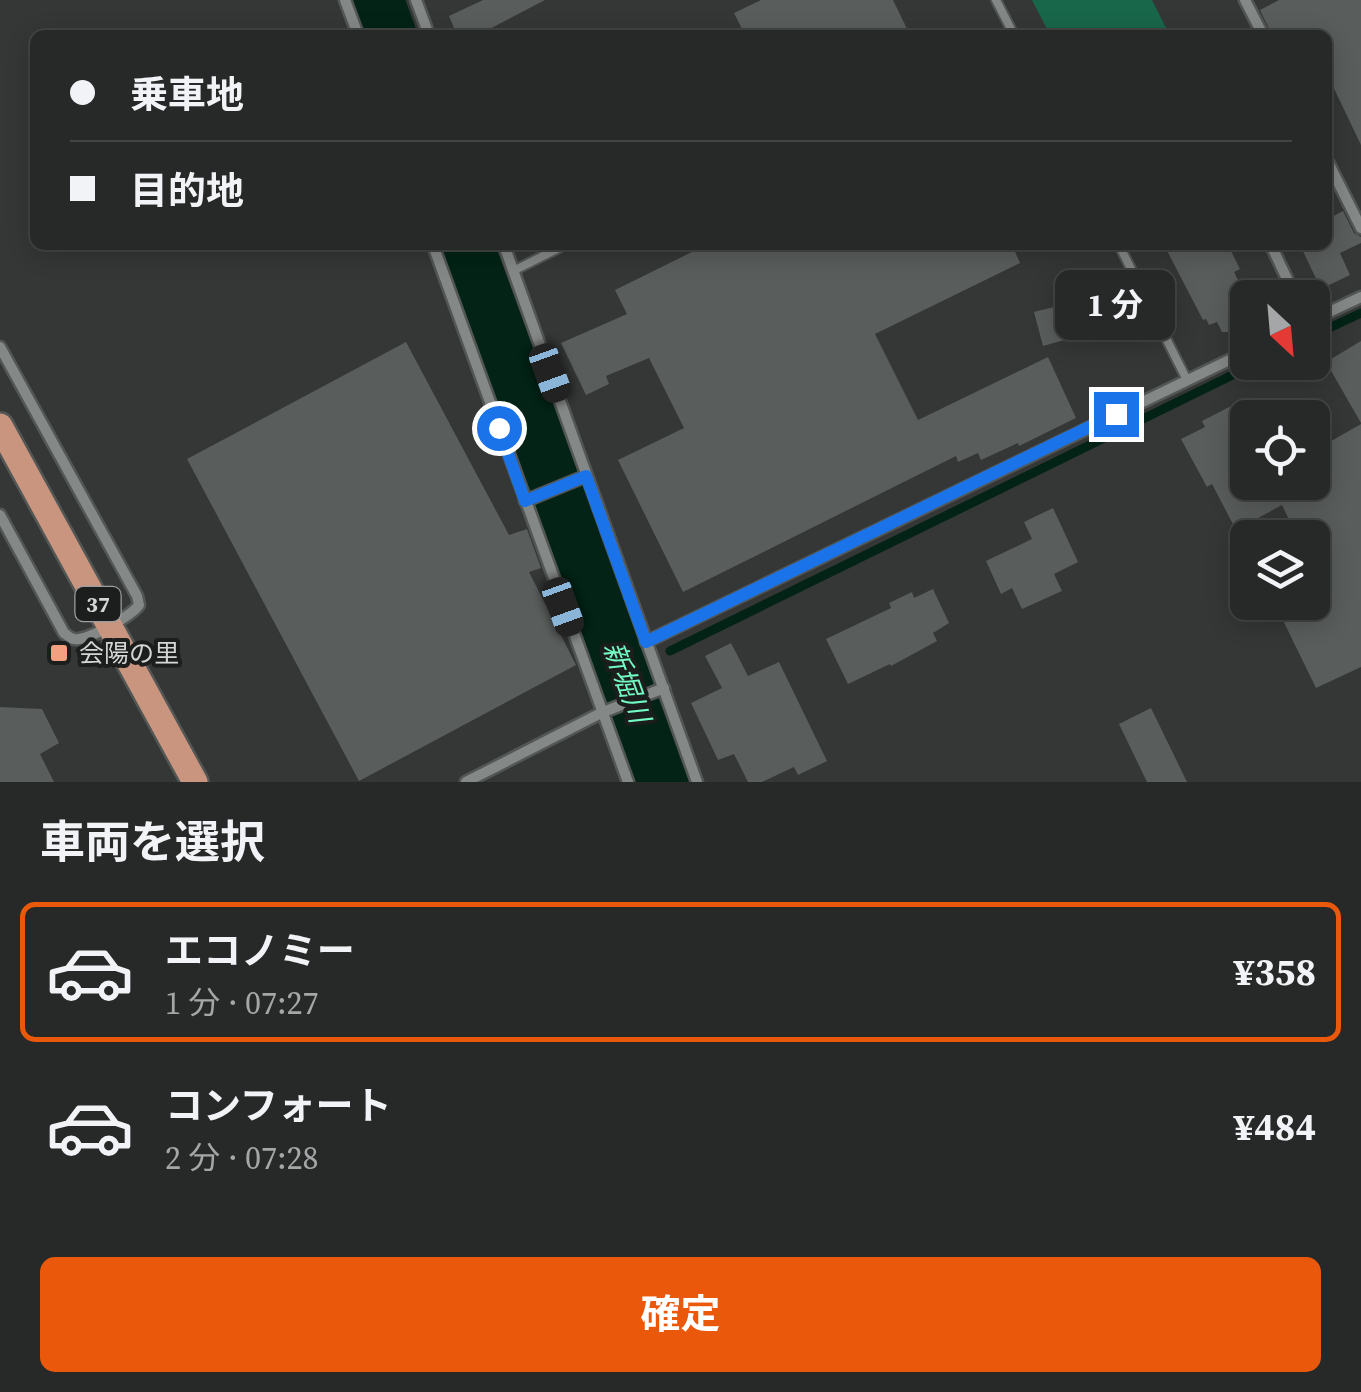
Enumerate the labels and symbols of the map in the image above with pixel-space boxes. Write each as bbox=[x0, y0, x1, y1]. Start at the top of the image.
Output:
callout: 1 分 bbox=[1056, 269, 1176, 339]
north arrow bbox=[1230, 280, 1330, 380]
car bbox=[526, 340, 574, 406]
route end bbox=[1094, 392, 1139, 437]
route start bbox=[477, 406, 522, 451]
car bbox=[539, 574, 587, 640]
road number: 37 bbox=[76, 587, 120, 621]
place label: 会陽の里 bbox=[79, 636, 179, 670]
water label: 新堀川 bbox=[595, 636, 660, 731]
marker: 会陽の里 bbox=[48, 642, 70, 664]

